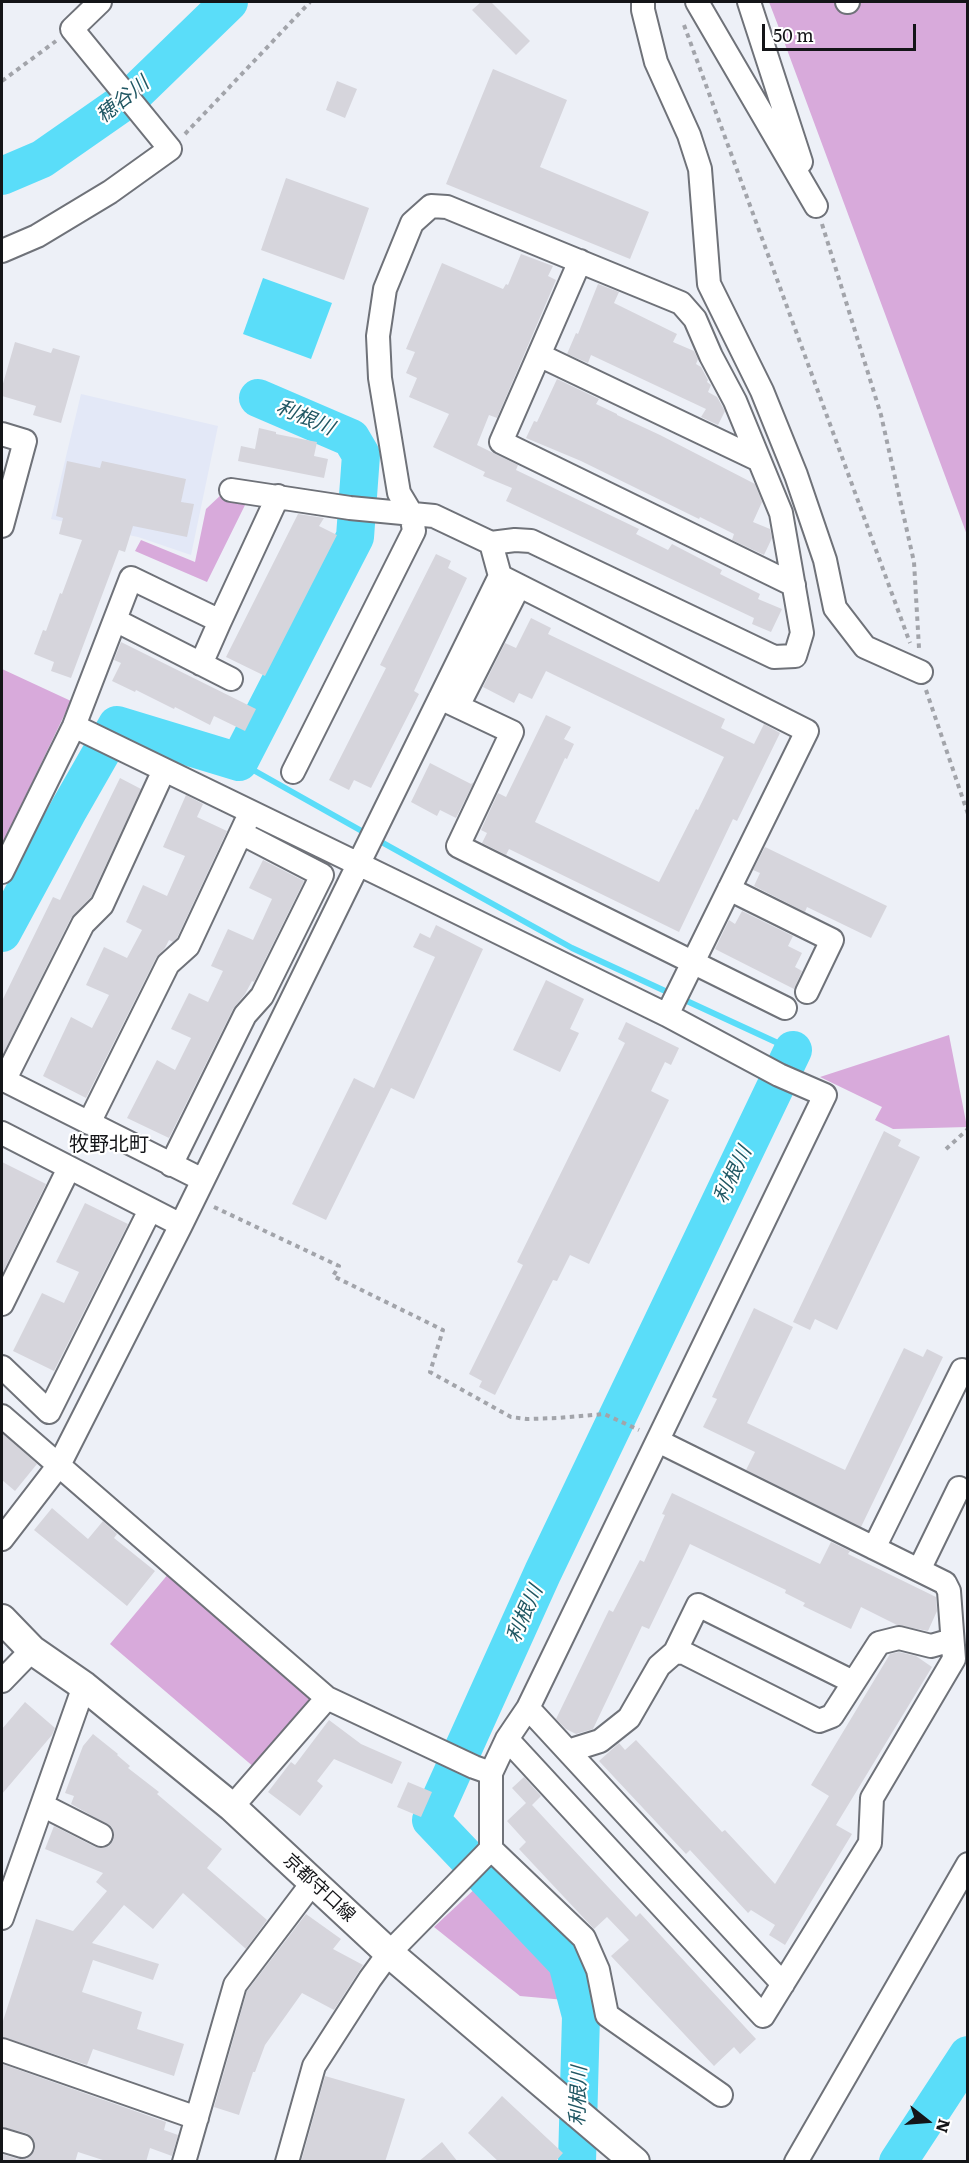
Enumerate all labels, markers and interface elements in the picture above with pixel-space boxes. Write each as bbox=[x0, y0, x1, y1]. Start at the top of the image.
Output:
scale bar bbox=[765, 12, 920, 50]
text: 50 m bbox=[773, 21, 814, 48]
water label: 穂谷川 bbox=[92, 72, 154, 128]
water label: 利根川 bbox=[273, 395, 337, 441]
district label: 牧野北町 bbox=[69, 1133, 149, 1157]
water label: 利根川 bbox=[709, 1143, 757, 1207]
water label: 利根川 bbox=[502, 1582, 548, 1646]
street label: 京都守口線 bbox=[279, 1849, 359, 1927]
water label: 利根川 bbox=[566, 2066, 592, 2126]
north arrow bbox=[897, 2091, 957, 2151]
text: N bbox=[931, 2116, 958, 2136]

